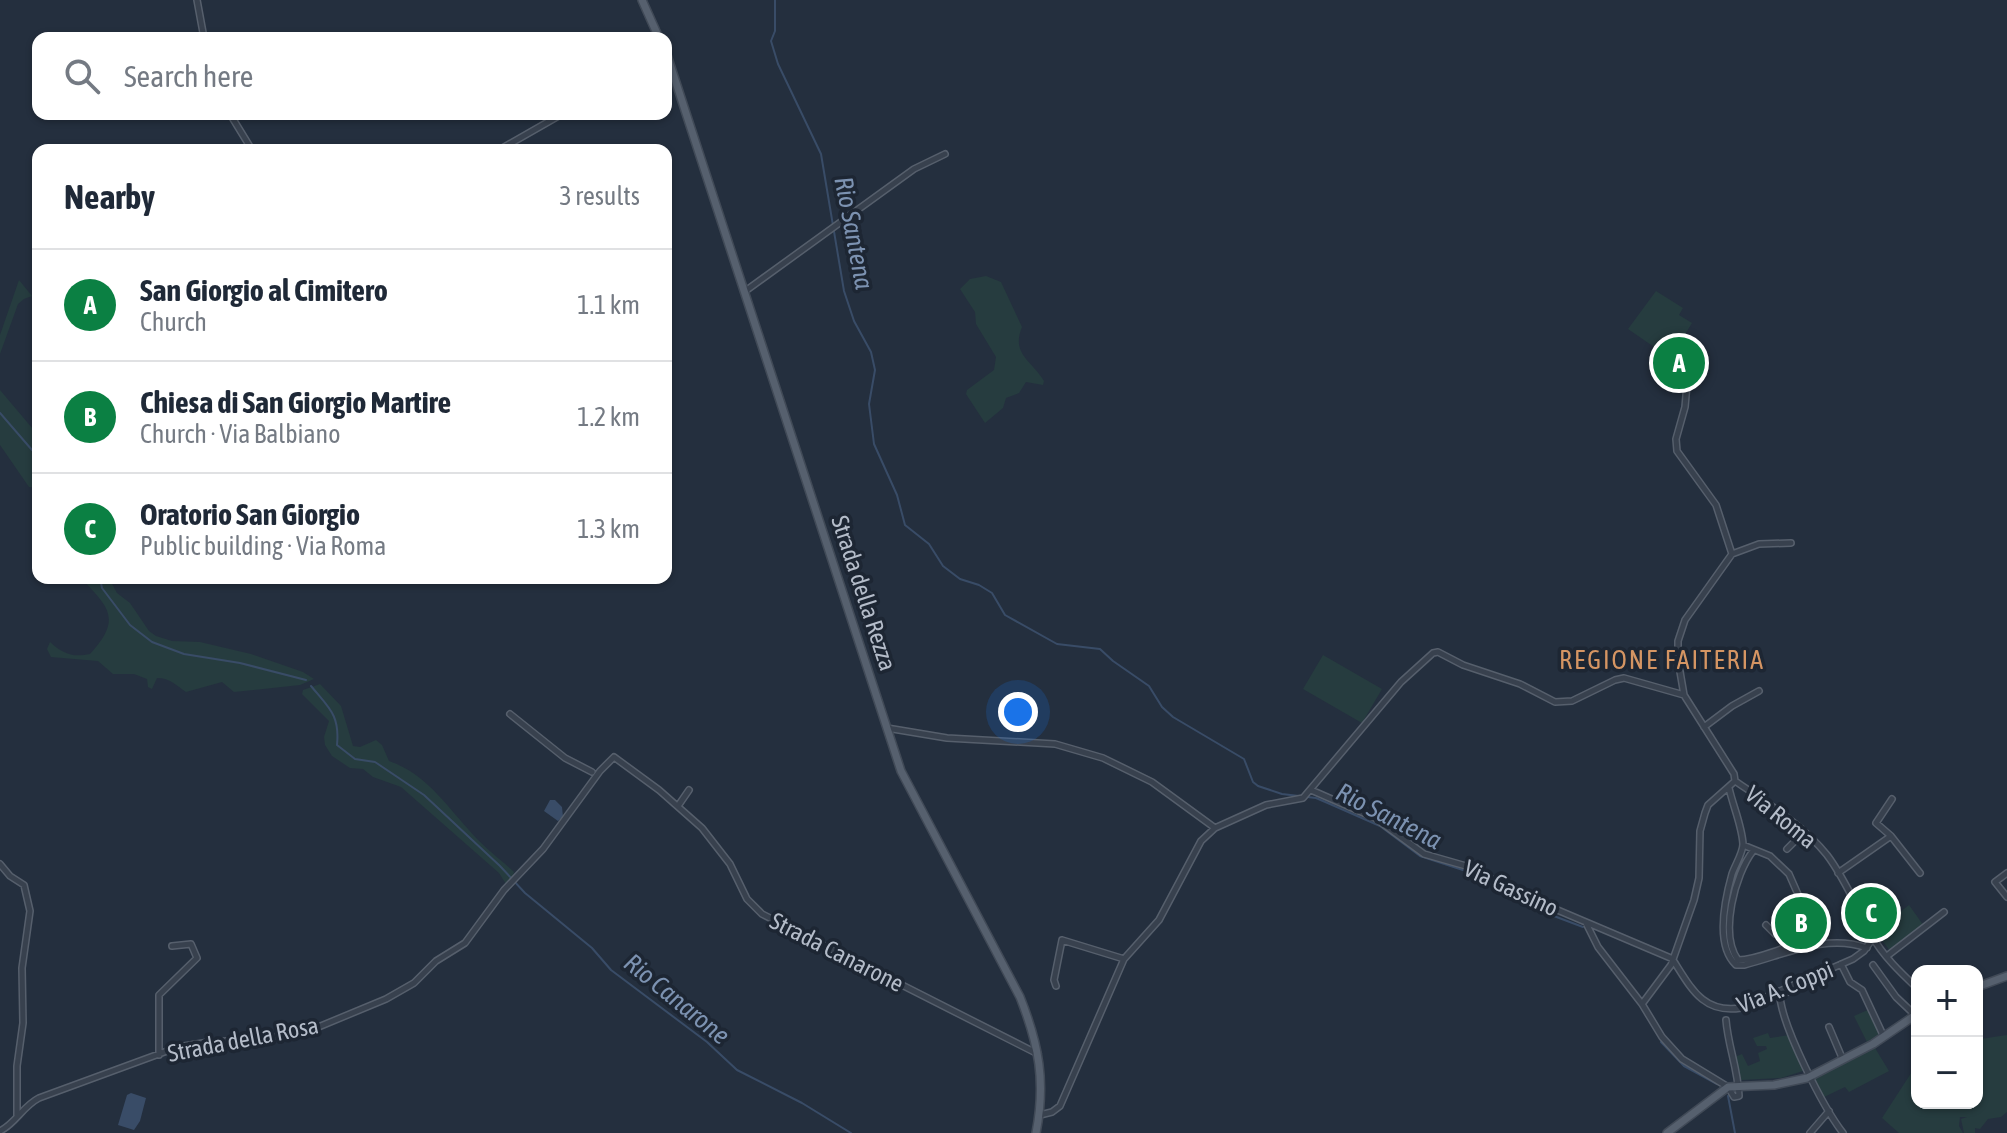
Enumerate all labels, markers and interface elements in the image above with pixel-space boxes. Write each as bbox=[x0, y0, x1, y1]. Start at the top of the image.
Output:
search box bbox=[32, 32, 672, 120]
icon: search bbox=[60, 54, 104, 98]
text: Search here bbox=[124, 59, 253, 93]
water label: Rio Santena bbox=[828, 174, 880, 292]
text: Nearby bbox=[64, 177, 155, 216]
text: 3 results bbox=[559, 181, 640, 211]
text: San Giorgio al Cimitero bbox=[140, 273, 388, 307]
text: A bbox=[84, 290, 96, 320]
text: 1.1 km bbox=[577, 290, 640, 320]
text: Church bbox=[140, 307, 207, 337]
pin: A bbox=[1653, 333, 1705, 393]
text: Chiesa di San Giorgio Martire bbox=[140, 385, 451, 419]
text: B bbox=[84, 402, 96, 432]
text: 1.2 km bbox=[577, 402, 640, 432]
text: Church · Via Balbiano bbox=[140, 419, 340, 449]
text: Oratorio San Giorgio bbox=[140, 497, 360, 531]
street label: Strada della Rezza bbox=[826, 512, 902, 674]
text: C bbox=[84, 514, 96, 544]
text: 1.3 km bbox=[577, 514, 640, 544]
text: Public building · Via Roma bbox=[140, 531, 386, 561]
district label: REGIONE FAITERIA bbox=[1559, 645, 1765, 675]
your location bbox=[998, 692, 1038, 732]
water label: Rio Santena bbox=[1331, 777, 1447, 855]
street label: Via Roma bbox=[1740, 780, 1822, 854]
street label: Via Gassino bbox=[1460, 854, 1562, 922]
pin: C bbox=[1845, 883, 1897, 943]
pin: B bbox=[1775, 893, 1827, 953]
street label: Strada Canarone bbox=[766, 907, 908, 997]
water label: Rio Canarone bbox=[618, 947, 736, 1051]
street label: Via A. Coppi bbox=[1733, 955, 1837, 1019]
map controls bbox=[1911, 965, 1983, 1109]
button: + bbox=[1911, 965, 1983, 1037]
street label: Strada della Rosa bbox=[165, 1011, 321, 1067]
button: − bbox=[1911, 1037, 1983, 1109]

